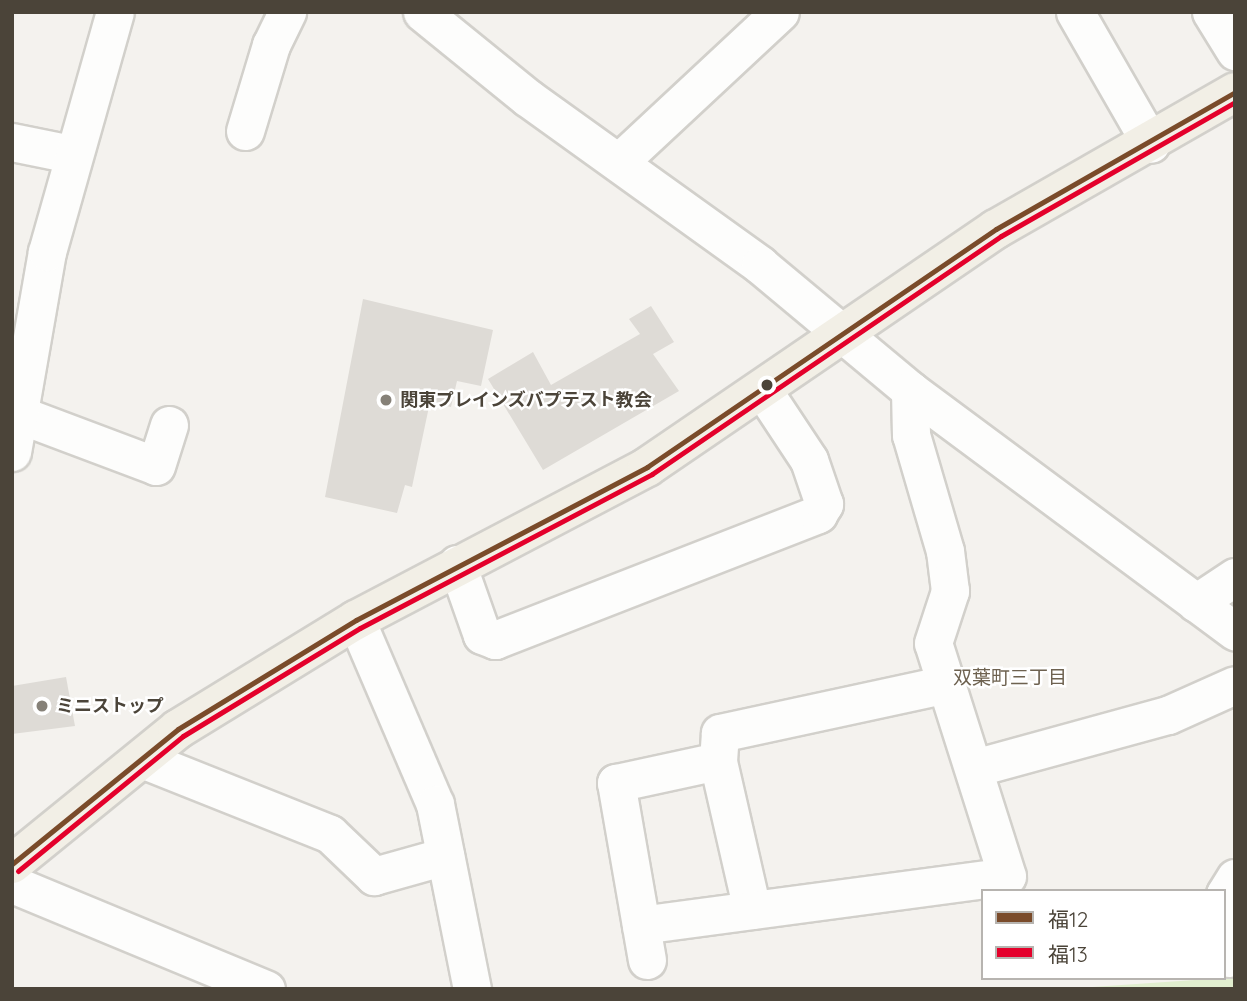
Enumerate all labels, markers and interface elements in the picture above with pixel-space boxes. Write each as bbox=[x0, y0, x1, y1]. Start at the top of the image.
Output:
unlabelled marker bbox=[760, 378, 774, 392]
place label: 関東プレインズバプテスト教会 bbox=[400, 389, 652, 411]
marker: 関東プレインズバプテスト教会 bbox=[378, 392, 394, 408]
district label: 双葉町三丁目 bbox=[953, 667, 1067, 689]
place label: ミニストップ bbox=[56, 695, 164, 717]
marker: ミニストップ bbox=[34, 698, 50, 714]
legend bbox=[981, 889, 1226, 980]
text: 福12 bbox=[1048, 906, 1088, 932]
text: 福13 bbox=[1048, 941, 1088, 967]

